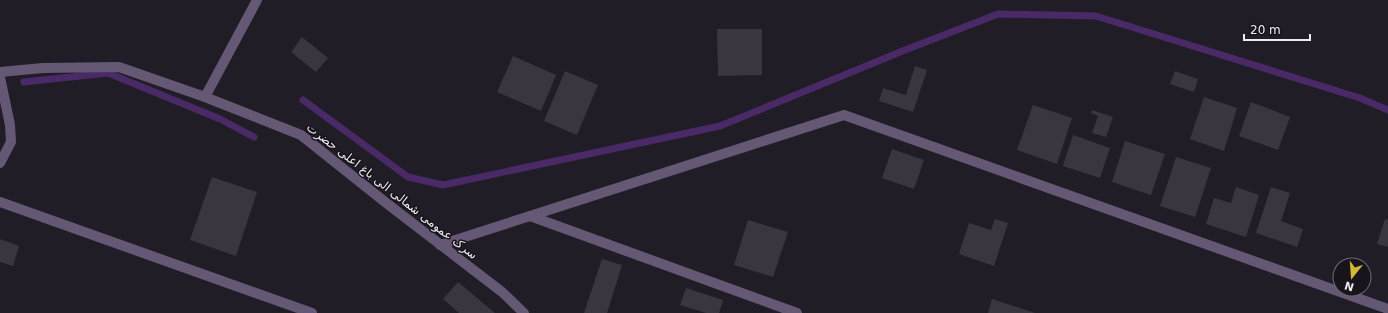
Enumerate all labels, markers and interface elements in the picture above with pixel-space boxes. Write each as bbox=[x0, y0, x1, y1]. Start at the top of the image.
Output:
scale bar bbox=[1244, 16, 1310, 42]
text: 20 m bbox=[1250, 23, 1281, 37]
street label: سرک عمومی شمالی الی باغ اعلی حضرت bbox=[303, 120, 480, 263]
north arrow bbox=[1332, 257, 1372, 297]
text: N bbox=[1343, 279, 1356, 294]

